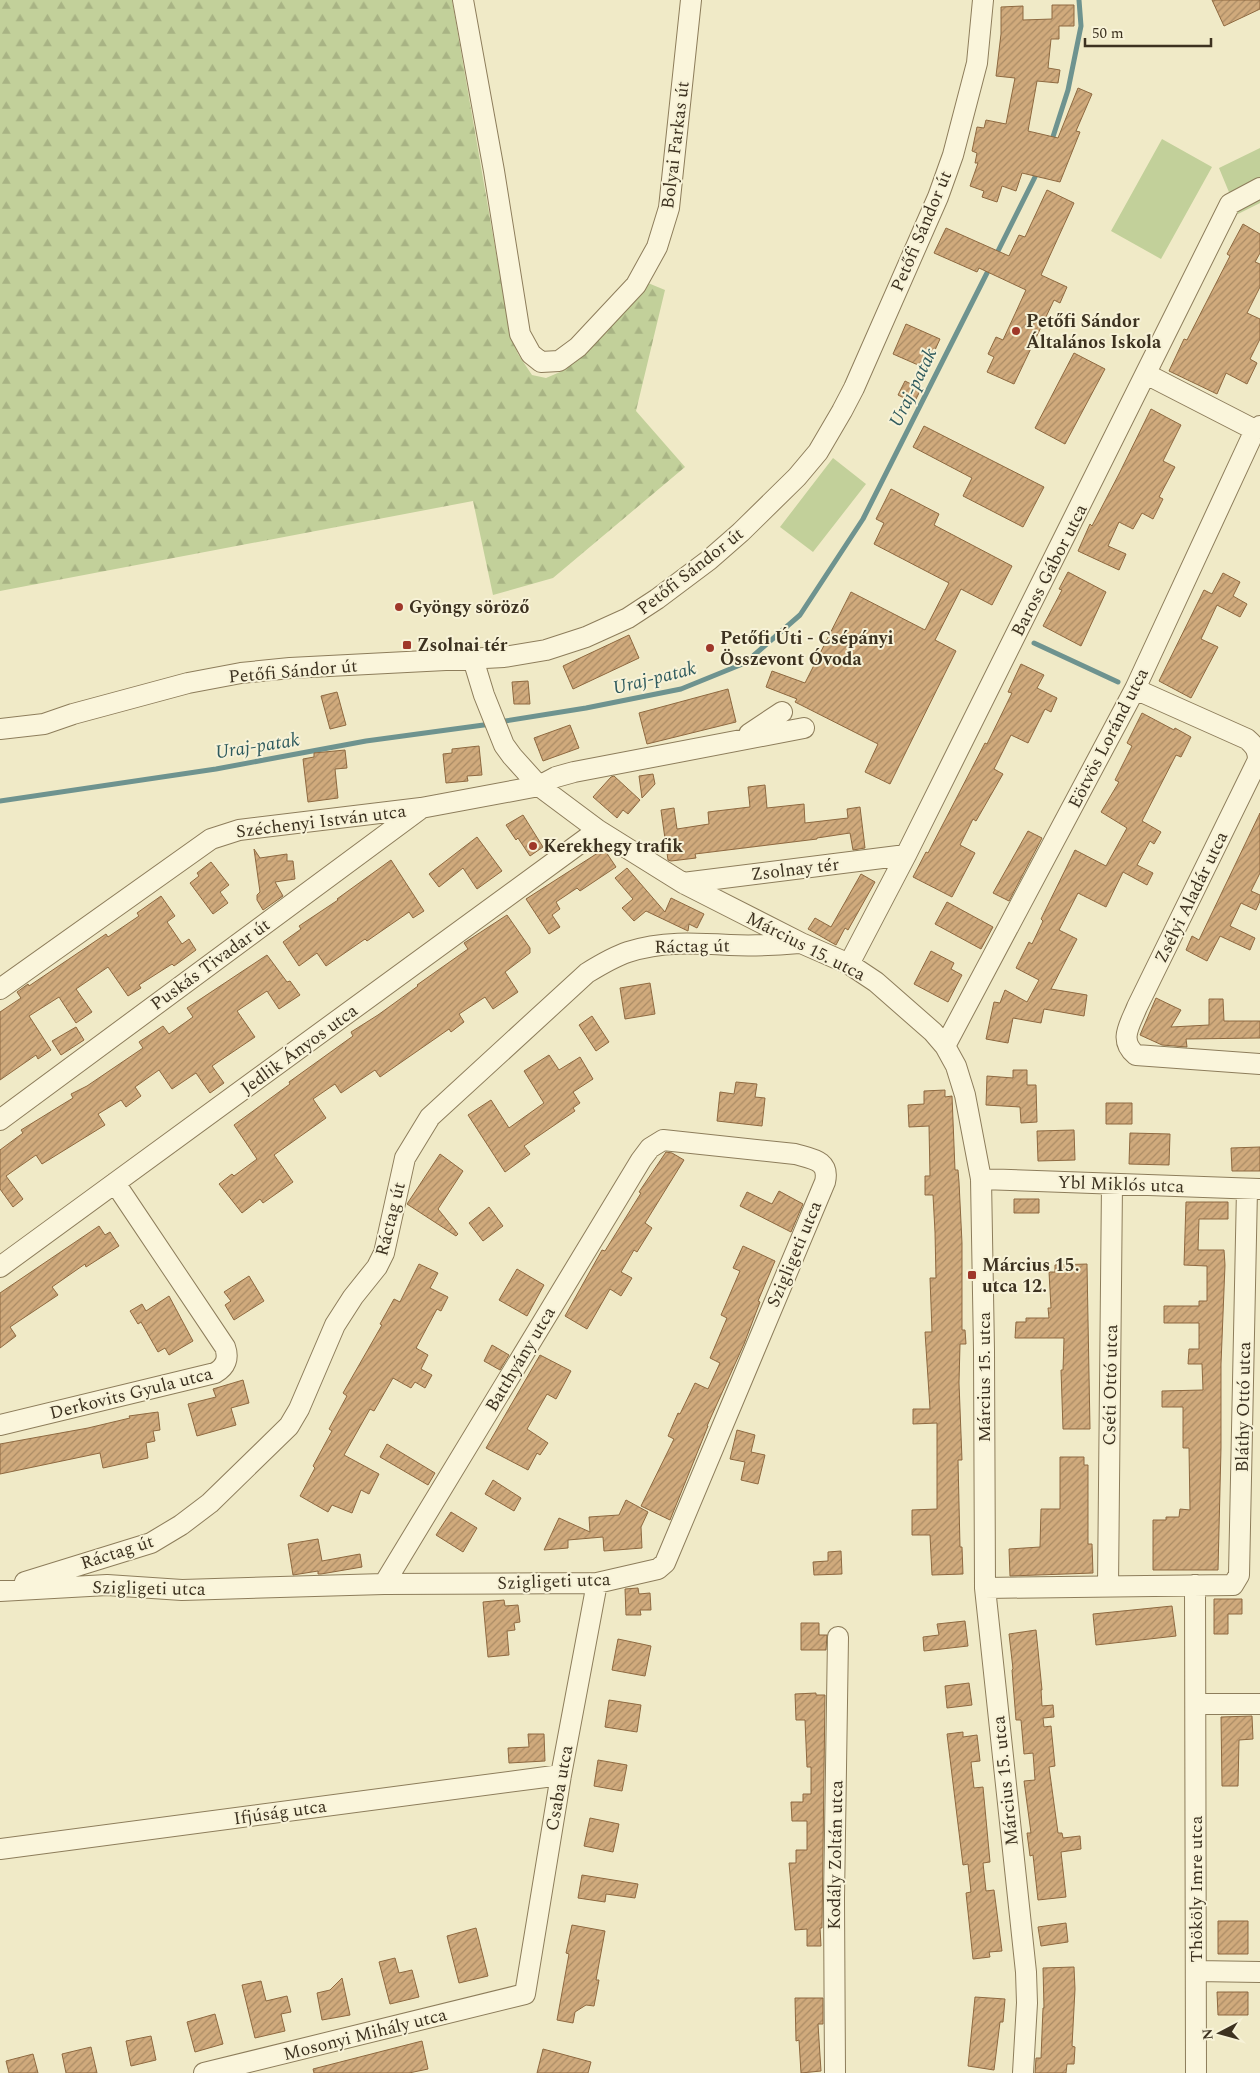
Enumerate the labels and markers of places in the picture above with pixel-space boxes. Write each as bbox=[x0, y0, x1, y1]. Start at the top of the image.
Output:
place label: Petőfi Sándor Általános Iskola bbox=[1026, 308, 1162, 356]
marker: Petőfi Sándor Általános Iskola bbox=[1010, 325, 1022, 337]
place label: Gyöngy söröző bbox=[409, 594, 529, 621]
marker: Gyöngy söröző bbox=[393, 601, 405, 613]
place label: Petőfi Úti - Csépányi Összevont Óvoda bbox=[720, 625, 893, 673]
place label: Zsolnai tér bbox=[417, 632, 508, 659]
marker: Zsolnai tér bbox=[401, 639, 413, 651]
marker: Petőfi Úti - Csépányi Összevont Óvoda bbox=[704, 642, 716, 654]
place label: Kerekhegy trafik bbox=[543, 833, 683, 860]
marker: Kerekhegy trafik bbox=[527, 840, 539, 852]
place label: Március 15. utca 12. bbox=[982, 1252, 1080, 1300]
marker: Március 15. utca 12. bbox=[966, 1269, 978, 1281]

